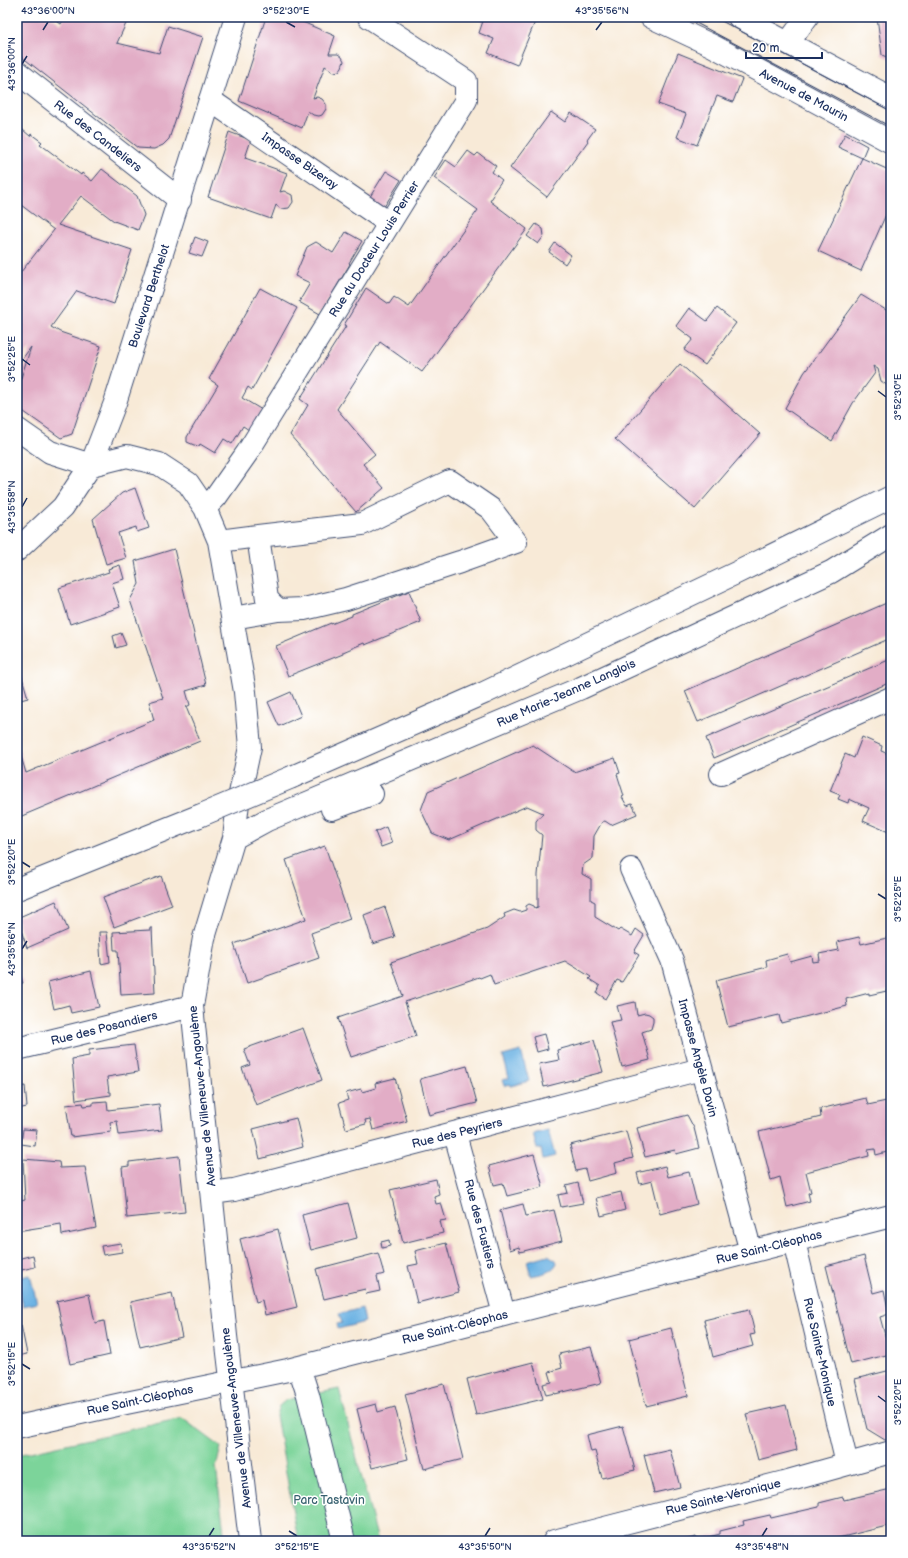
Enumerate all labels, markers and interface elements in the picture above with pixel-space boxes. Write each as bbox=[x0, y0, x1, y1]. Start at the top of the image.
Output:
text: 43°36'00"N bbox=[21, 5, 75, 17]
text: 3°52'30"E bbox=[263, 5, 310, 17]
text: 43°35'56"N bbox=[575, 5, 629, 17]
scale bar bbox=[746, 34, 822, 60]
text: 43°36'00"N bbox=[6, 37, 18, 91]
text: 20 m bbox=[752, 41, 779, 56]
street label: Avenue de Maurin bbox=[757, 66, 851, 125]
street label: Rue des Candeliers bbox=[51, 97, 145, 175]
street label: Impasse Bizeray bbox=[259, 130, 341, 194]
street label: Rue du Docteur Louis Perrier bbox=[326, 178, 423, 320]
street label: Boulevard Berthelot bbox=[126, 242, 173, 350]
text: 3°52'25"E bbox=[6, 335, 18, 382]
text: 3°52'30"E bbox=[892, 373, 904, 420]
text: 43°35'58"N bbox=[6, 480, 18, 534]
street label: Rue Marie-Jeanne Langlois bbox=[494, 656, 638, 731]
text: 3°52'20"E bbox=[6, 838, 18, 885]
text: 3°52'25"E bbox=[892, 875, 904, 922]
text: 43°35'56"N bbox=[6, 922, 18, 976]
street label: Impasse Angèle Davin bbox=[675, 997, 721, 1119]
street label: Avenue de Villeneuve-Angoulème bbox=[186, 1005, 219, 1187]
street label: Rue des Posandiers bbox=[49, 1008, 159, 1049]
street label: Rue des Peyriers bbox=[410, 1115, 504, 1152]
street label: Rue des Fustiers bbox=[460, 1178, 499, 1271]
street label: Rue Saint-Cléophas bbox=[715, 1227, 824, 1268]
street label: Rue Sainte-Monique bbox=[800, 1296, 839, 1408]
street label: Rue Saint-Cléophas bbox=[401, 1307, 510, 1348]
street label: Avenue de Villeneuve-Angoulème bbox=[218, 1327, 255, 1509]
text: 3°52'15"E bbox=[6, 1341, 18, 1386]
text: 3°52'20"E bbox=[892, 1378, 904, 1425]
street label: Rue Saint-Cléophas bbox=[85, 1382, 195, 1419]
street label: Rue Sainte-Véronique bbox=[664, 1476, 782, 1519]
park label: Parc Tastavin bbox=[293, 1493, 365, 1508]
text: 43°35'52"N bbox=[182, 1541, 236, 1553]
text: 3°52'15"E bbox=[275, 1541, 320, 1553]
text: 43°35'50"N bbox=[458, 1541, 512, 1553]
text: 43°35'48"N bbox=[735, 1541, 789, 1553]

